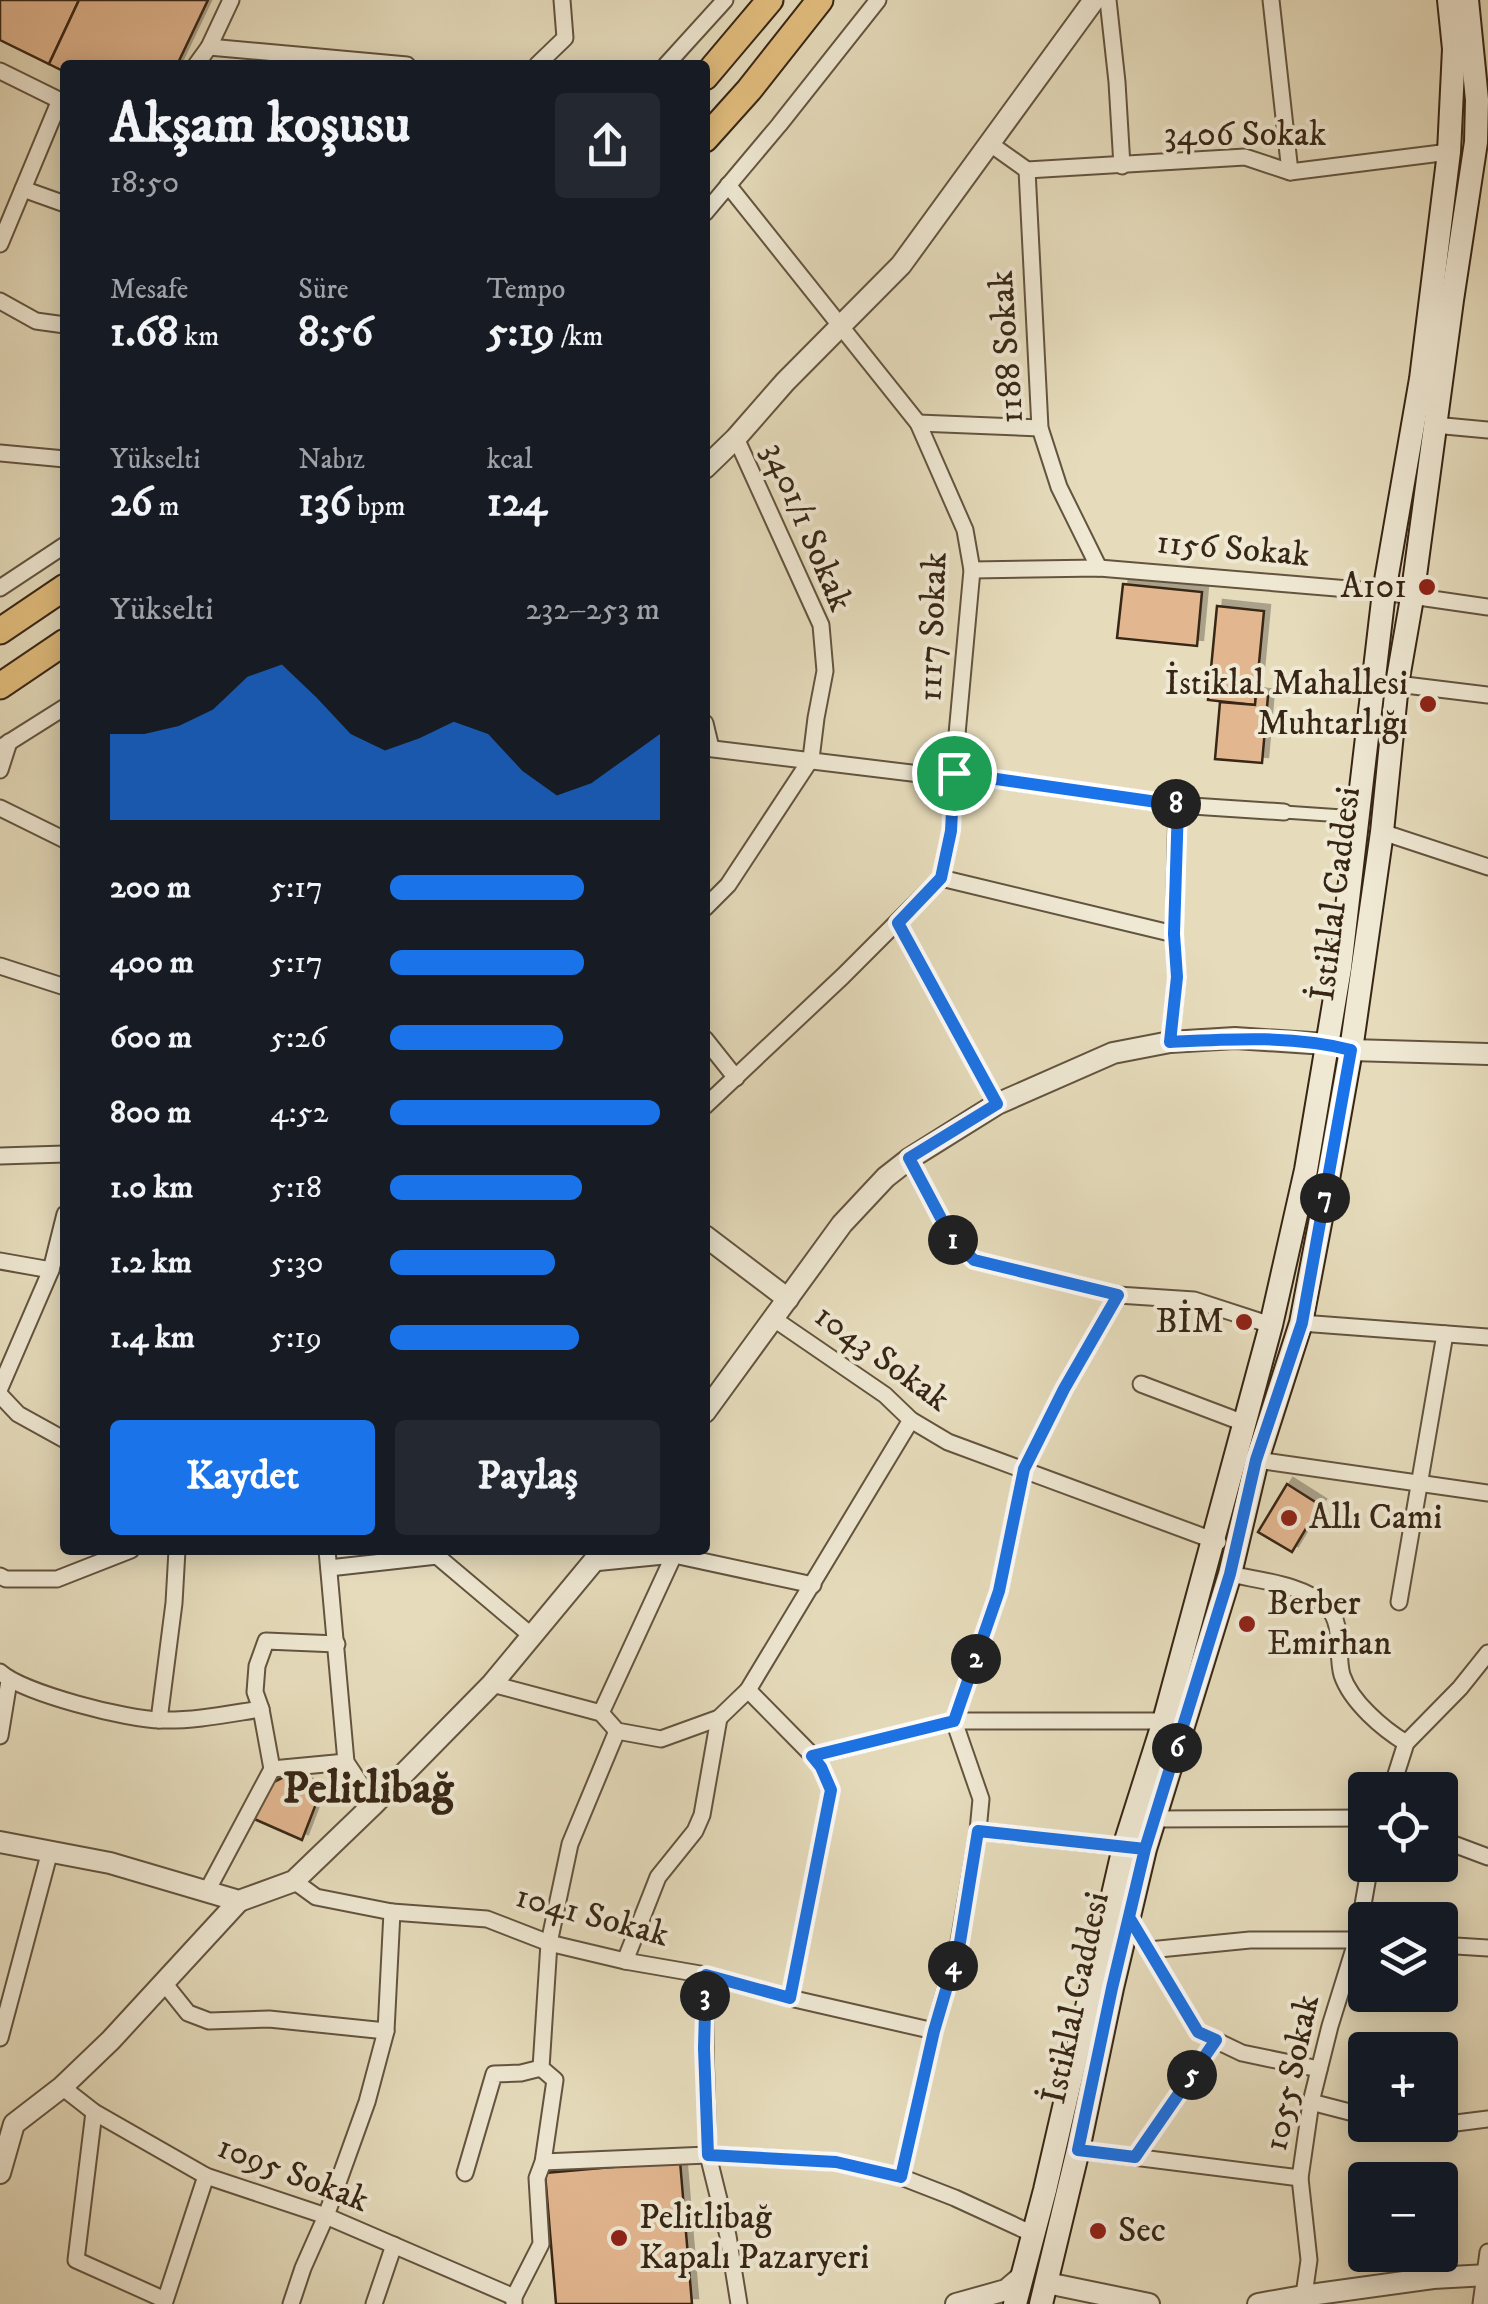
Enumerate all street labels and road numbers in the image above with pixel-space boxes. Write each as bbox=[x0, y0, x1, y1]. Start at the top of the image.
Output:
street label: 3406 Sokak bbox=[1164, 113, 1326, 157]
street label: 1188 Sokak bbox=[980, 269, 1034, 425]
street label: 3401/1 Sokak bbox=[752, 436, 862, 618]
street label: 1156 Sokak bbox=[1155, 520, 1311, 578]
street label: 1117 Sokak bbox=[908, 552, 958, 702]
street label: İstiklal Caddesi bbox=[1300, 784, 1371, 1004]
street label: 1043 Sokak bbox=[806, 1294, 958, 1422]
street label: 1041 Sokak bbox=[511, 1874, 673, 1958]
street label: İstiklal Caddesi bbox=[1031, 1888, 1120, 2108]
street label: 1055 Sokak bbox=[1254, 1991, 1330, 2155]
street label: 1095 Sokak bbox=[211, 2125, 375, 2223]

